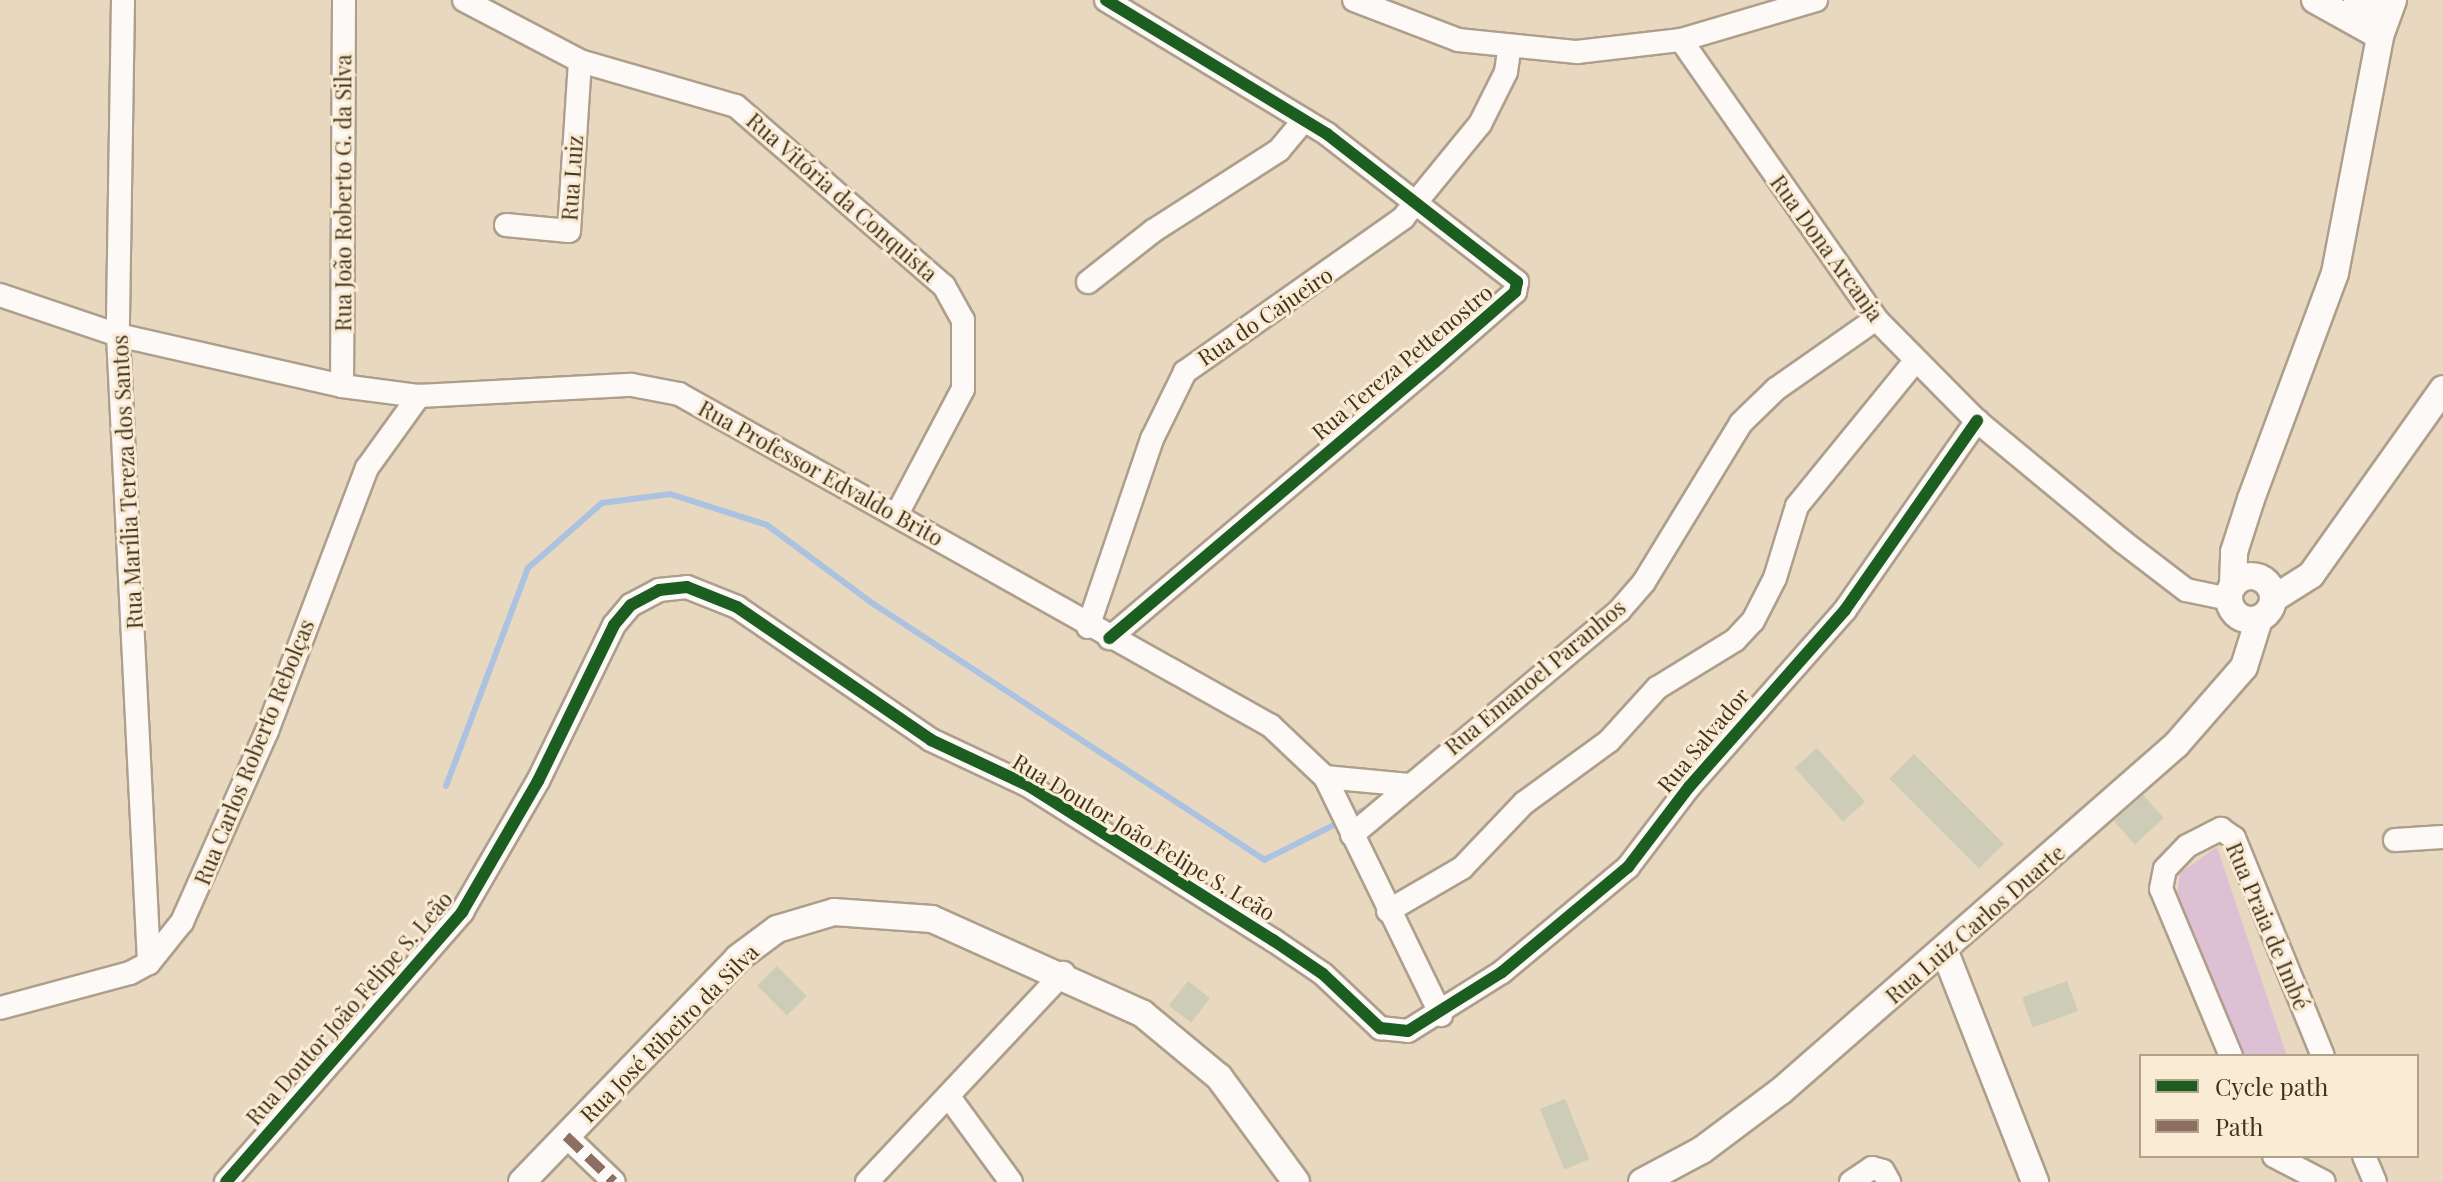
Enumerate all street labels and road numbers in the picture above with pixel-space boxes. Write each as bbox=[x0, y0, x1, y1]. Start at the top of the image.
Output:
street label: Rua João Roberto G. da Silva bbox=[330, 54, 356, 332]
street label: Rua Vitória da Conquista bbox=[741, 107, 943, 287]
street label: Rua Luiz bbox=[556, 134, 588, 222]
street label: Rua Dona Arcanja bbox=[1765, 169, 1889, 327]
street label: Rua do Cajueiro bbox=[1192, 261, 1338, 371]
street label: Rua Tereza Pettenostro bbox=[1306, 278, 1498, 446]
street label: Rua Marília Tereza dos Santos bbox=[106, 334, 148, 630]
street label: Rua Professor Edvaldo Brito bbox=[694, 394, 948, 552]
street label: Rua Emanoel Paranhos bbox=[1439, 594, 1631, 760]
street label: Rua Carlos Roberto Rebolças bbox=[188, 615, 320, 889]
street label: Rua Salvador bbox=[1651, 682, 1755, 798]
street label: Rua Doutor João Felipe S. Leão bbox=[1008, 748, 1280, 926]
street label: Rua Praia de Imbé bbox=[2221, 838, 2315, 1014]
street label: Rua Luiz Carlos Duarte bbox=[1880, 839, 2070, 1009]
street label: Rua Doutor João Felipe S. Leão bbox=[240, 885, 458, 1131]
street label: Rua José Ribeiro da Silva bbox=[574, 938, 764, 1128]

